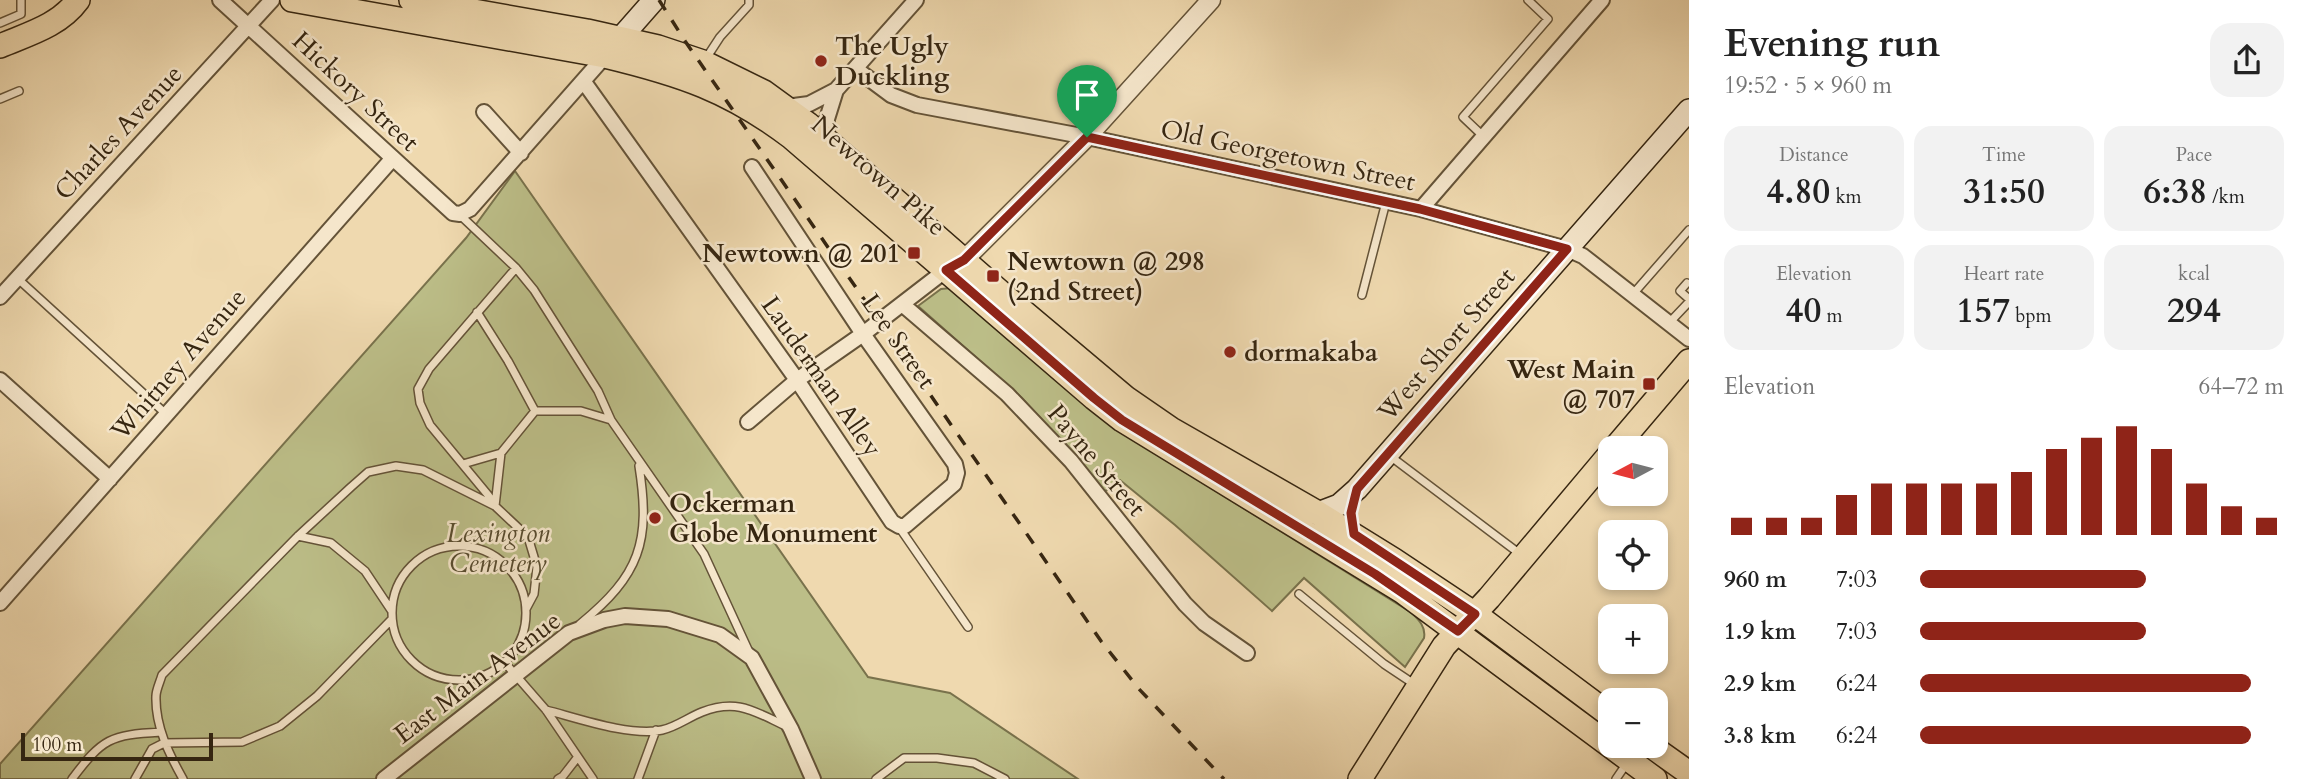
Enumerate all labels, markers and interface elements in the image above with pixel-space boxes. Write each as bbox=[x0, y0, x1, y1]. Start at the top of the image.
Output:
text: Evening run bbox=[1724, 18, 1940, 70]
street label: Hickory Street bbox=[285, 23, 427, 159]
button: share bbox=[2210, 23, 2284, 97]
place label: The Ugly Duckling bbox=[835, 29, 950, 94]
marker: The Ugly Duckling bbox=[813, 53, 829, 69]
street label: Charles Avenue bbox=[46, 57, 190, 208]
pin bbox=[1057, 65, 1117, 137]
text: 19:52 · 5 × 960 m bbox=[1724, 70, 1892, 101]
icon: arrive bbox=[1068, 76, 1106, 114]
street label: Newtown Pike bbox=[804, 107, 954, 244]
street label: Old Georgetown Street bbox=[1157, 111, 1419, 200]
text: Distance bbox=[1779, 142, 1849, 168]
text: Time bbox=[1982, 142, 2026, 168]
text: Pace bbox=[2176, 142, 2212, 168]
text: 4.80 bbox=[1766, 168, 1830, 216]
text: 31:50 bbox=[1963, 168, 2045, 216]
text: 6:38 bbox=[2143, 168, 2207, 216]
text: km bbox=[1830, 184, 1862, 210]
text: /km bbox=[2207, 184, 2245, 210]
place label: Newtown @ 201 bbox=[702, 236, 900, 271]
place label: Newtown @ 298 (2nd Street) bbox=[1007, 244, 1205, 309]
marker: Newtown @ 201 bbox=[906, 245, 922, 261]
street label: West Short Street bbox=[1369, 260, 1523, 429]
text: Elevation bbox=[1776, 261, 1852, 287]
text: Heart rate bbox=[1964, 261, 2044, 287]
text: kcal bbox=[2178, 261, 2210, 287]
marker: Newtown @ 298 (2nd Street) bbox=[985, 268, 1001, 284]
street label: Whitney Avenue bbox=[102, 281, 254, 448]
street label: Lee Street bbox=[853, 287, 944, 396]
text: 40 bbox=[1785, 287, 1821, 335]
text: 157 bbox=[1956, 287, 2010, 335]
text: 294 bbox=[2167, 287, 2221, 335]
street label: Lauderman Alley bbox=[753, 289, 890, 464]
text: m bbox=[1821, 303, 1843, 329]
text: bpm bbox=[2010, 303, 2052, 329]
place label: dormakaba bbox=[1244, 335, 1378, 370]
marker: dormakaba bbox=[1222, 344, 1238, 360]
place label: West Main @ 707 bbox=[1506, 352, 1635, 417]
text: Elevation bbox=[1724, 371, 1815, 402]
text: 64–72 m bbox=[2199, 371, 2284, 402]
marker: West Main @ 707 bbox=[1641, 376, 1657, 392]
street label: Payne Street bbox=[1039, 397, 1154, 524]
north arrow bbox=[1598, 436, 1668, 506]
map controls bbox=[1598, 436, 1668, 758]
place label: Ockerman Globe Monument bbox=[669, 486, 877, 551]
marker: Ockerman Globe Monument bbox=[647, 510, 663, 526]
park label: Lexington Cemetery bbox=[446, 516, 550, 581]
button: locate bbox=[1598, 520, 1668, 590]
text: 960 m bbox=[1724, 564, 1787, 595]
text: 7:03 bbox=[1836, 564, 1877, 595]
street label: East Main Avenue bbox=[387, 603, 568, 752]
button: + bbox=[1598, 604, 1668, 674]
text: 1.9 km bbox=[1724, 616, 1796, 647]
text: 7:03 bbox=[1836, 616, 1877, 647]
text: 2.9 km bbox=[1724, 668, 1796, 699]
text: 6:24 bbox=[1836, 668, 1877, 699]
button: − bbox=[1598, 688, 1668, 758]
text: 3.8 km bbox=[1724, 720, 1796, 751]
text: 6:24 bbox=[1836, 720, 1877, 751]
scale bar bbox=[21, 730, 214, 762]
text: 100 m bbox=[32, 732, 82, 758]

